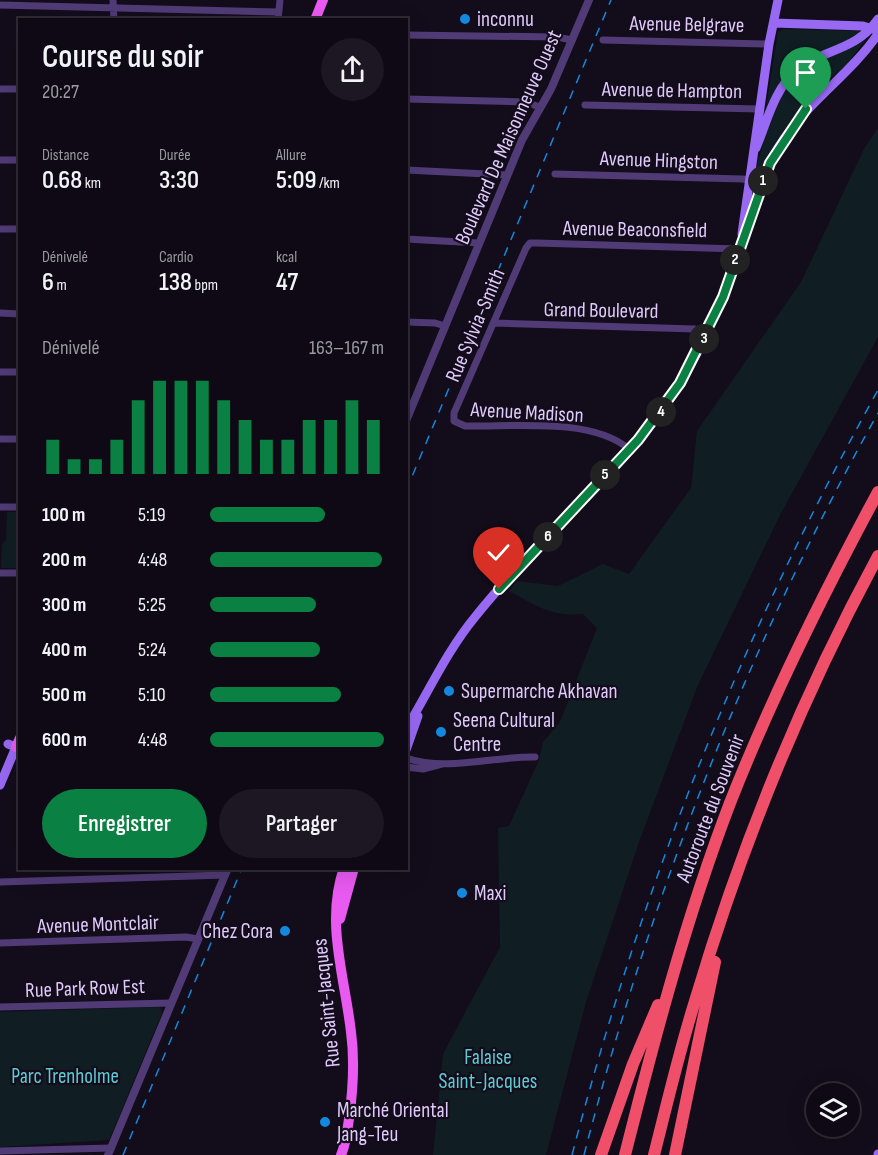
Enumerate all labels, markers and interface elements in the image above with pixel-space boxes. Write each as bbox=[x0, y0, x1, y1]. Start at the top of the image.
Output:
place label: inconnu bbox=[477, 7, 534, 32]
street label: Avenue Belgrave bbox=[628, 11, 745, 38]
marker: inconnu bbox=[458, 12, 472, 26]
street label: Boulevard De Maisonneuve Ouest bbox=[450, 26, 567, 248]
text: Course du soir bbox=[42, 37, 204, 77]
button: share bbox=[321, 38, 384, 101]
pin bbox=[780, 47, 831, 109]
icon: arrive bbox=[789, 56, 822, 89]
street label: Avenue de Hampton bbox=[601, 77, 742, 104]
text: 20:27 bbox=[42, 80, 79, 104]
text: Distance bbox=[42, 146, 89, 165]
text: Durée bbox=[159, 146, 191, 165]
text: Allure bbox=[276, 146, 306, 165]
street label: Avenue Hingston bbox=[599, 146, 718, 175]
text: 0.68 bbox=[42, 165, 82, 196]
text: 3:30 bbox=[159, 165, 199, 196]
text: 5:09 bbox=[276, 165, 316, 196]
pin: 1 bbox=[748, 166, 778, 196]
text: 1 bbox=[760, 171, 766, 190]
text: km bbox=[82, 174, 101, 193]
text: /km bbox=[316, 174, 340, 193]
street label: Avenue Beaconsfield bbox=[562, 216, 707, 243]
pin: 2 bbox=[720, 245, 750, 275]
text: Dénivelé bbox=[42, 248, 88, 267]
text: Cardio bbox=[159, 248, 193, 267]
text: kcal bbox=[276, 248, 297, 267]
text: 2 bbox=[731, 250, 739, 269]
street label: Rue Sylvia-Smith bbox=[440, 265, 511, 386]
text: 6 bbox=[42, 267, 54, 298]
text: 138 bbox=[159, 267, 192, 298]
text: 47 bbox=[276, 267, 298, 298]
text: m bbox=[54, 276, 67, 295]
text: bpm bbox=[192, 276, 218, 295]
street label: Grand Boulevard bbox=[543, 297, 659, 324]
pin: 3 bbox=[689, 324, 719, 354]
text: 3 bbox=[700, 329, 708, 348]
text: Dénivelé bbox=[42, 336, 100, 360]
text: 163–167 m bbox=[309, 336, 384, 360]
street label: Avenue Madison bbox=[469, 397, 584, 428]
pin: 4 bbox=[646, 397, 676, 427]
text: 4 bbox=[657, 402, 665, 421]
pin: 5 bbox=[590, 460, 620, 490]
text: 5 bbox=[601, 465, 609, 484]
text: 100 m bbox=[42, 503, 85, 527]
text: 5:19 bbox=[138, 503, 166, 527]
pin: 6 bbox=[533, 522, 563, 552]
pin bbox=[473, 527, 524, 589]
text: 6 bbox=[544, 527, 552, 546]
icon: check bbox=[482, 536, 515, 569]
text: 200 m bbox=[42, 548, 86, 572]
text: 4:48 bbox=[138, 548, 167, 572]
text: 300 m bbox=[42, 593, 86, 617]
text: 5:25 bbox=[138, 593, 166, 617]
text: 400 m bbox=[42, 638, 87, 662]
text: 5:24 bbox=[138, 638, 166, 662]
place label: Supermarche Akhavan bbox=[461, 679, 617, 704]
text: 500 m bbox=[42, 683, 86, 707]
text: 5:10 bbox=[138, 683, 166, 707]
marker: Supermarche Akhavan bbox=[442, 684, 456, 698]
place label: Seena Cultural Centre bbox=[453, 708, 555, 757]
marker: Seena Cultural Centre bbox=[434, 725, 448, 739]
text: 600 m bbox=[42, 728, 87, 752]
text: 4:48 bbox=[138, 728, 167, 752]
street label: Autoroute du Souvenir bbox=[670, 731, 750, 887]
button: Enregistrer bbox=[42, 789, 207, 858]
button: Partager bbox=[219, 789, 384, 858]
place label: Maxi bbox=[474, 881, 506, 906]
marker: Maxi bbox=[455, 886, 469, 900]
street label: Avenue Montclair bbox=[36, 910, 159, 939]
place label: Chez Cora bbox=[202, 919, 273, 944]
marker: Chez Cora bbox=[278, 924, 292, 938]
street label: Rue Saint-Jacques bbox=[307, 937, 346, 1068]
street label: Rue Park Row Est bbox=[25, 974, 145, 1003]
park label: Falaise Saint-Jacques bbox=[439, 1045, 537, 1094]
park label: Parc Trenholme bbox=[11, 1064, 119, 1089]
map controls bbox=[806, 1083, 860, 1137]
button: layers bbox=[806, 1083, 860, 1137]
place label: Marché Oriental Jang-Teu bbox=[336, 1098, 449, 1147]
marker: Marché Oriental Jang-Teu bbox=[318, 1115, 332, 1129]

